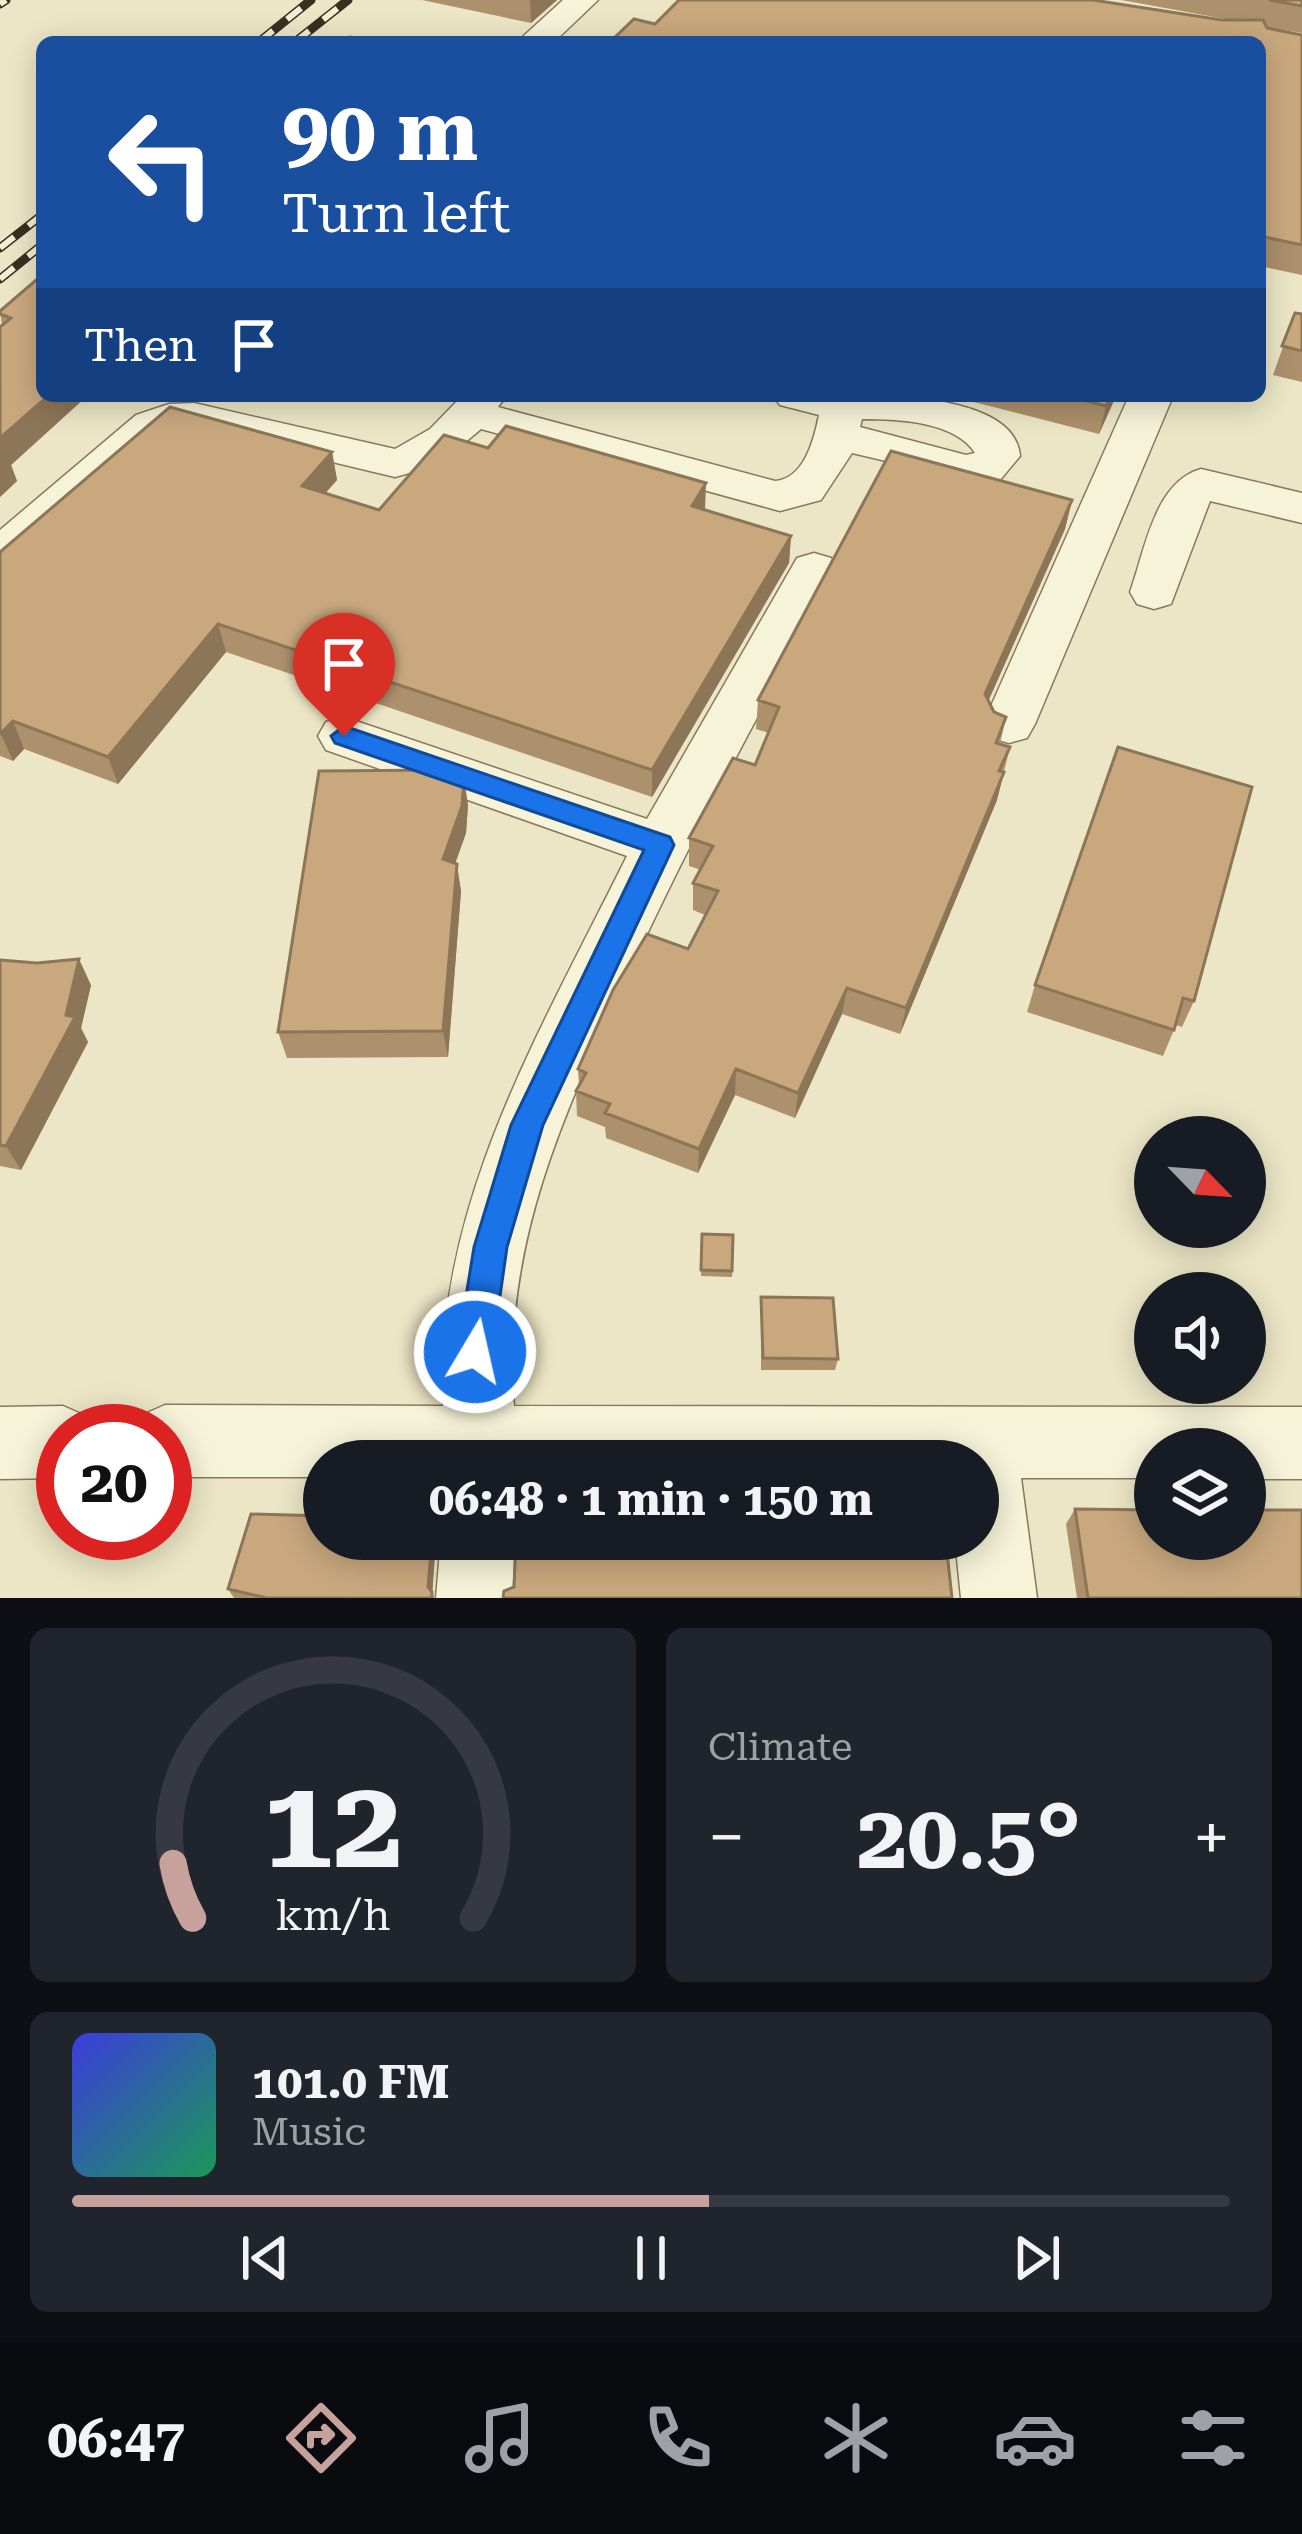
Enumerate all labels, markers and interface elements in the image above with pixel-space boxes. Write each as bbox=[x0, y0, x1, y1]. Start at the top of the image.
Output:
text: 90 m bbox=[282, 82, 478, 180]
icon: left bbox=[84, 84, 240, 240]
text: Turn left bbox=[282, 182, 510, 245]
icon: arrive bbox=[221, 312, 287, 378]
text: Then bbox=[84, 319, 197, 372]
pin bbox=[293, 613, 395, 736]
icon: arrive bbox=[311, 631, 377, 697]
north arrow bbox=[1134, 1116, 1266, 1248]
map controls bbox=[1134, 1116, 1266, 1560]
button: sound bbox=[1134, 1272, 1266, 1404]
position arrow bbox=[412, 1289, 538, 1415]
speed limit sign: 20 bbox=[36, 1404, 192, 1560]
button: layers bbox=[1134, 1428, 1266, 1560]
text: 06:48 · 1 min · 150 m bbox=[429, 1473, 873, 1526]
text: Climate bbox=[708, 1724, 852, 1770]
text: 12 bbox=[263, 1751, 403, 1897]
text: 20.5° bbox=[857, 1785, 1081, 1890]
text: − bbox=[708, 1799, 745, 1876]
text: + bbox=[1193, 1799, 1230, 1876]
text: km/h bbox=[276, 1890, 390, 1940]
text: 101.0 FM bbox=[252, 2056, 450, 2109]
text: Music bbox=[252, 2109, 366, 2155]
icon: previous bbox=[232, 2225, 298, 2291]
icon: pause bbox=[618, 2225, 684, 2291]
icon: next bbox=[1004, 2225, 1070, 2291]
icon: directions bbox=[279, 2396, 363, 2480]
icon: music bbox=[458, 2396, 542, 2480]
icon: phone bbox=[636, 2396, 720, 2480]
icon: climate bbox=[814, 2396, 898, 2480]
icon: car bbox=[993, 2396, 1077, 2480]
icon: filters bbox=[1171, 2396, 1255, 2480]
text: 06:47 bbox=[47, 2407, 185, 2470]

